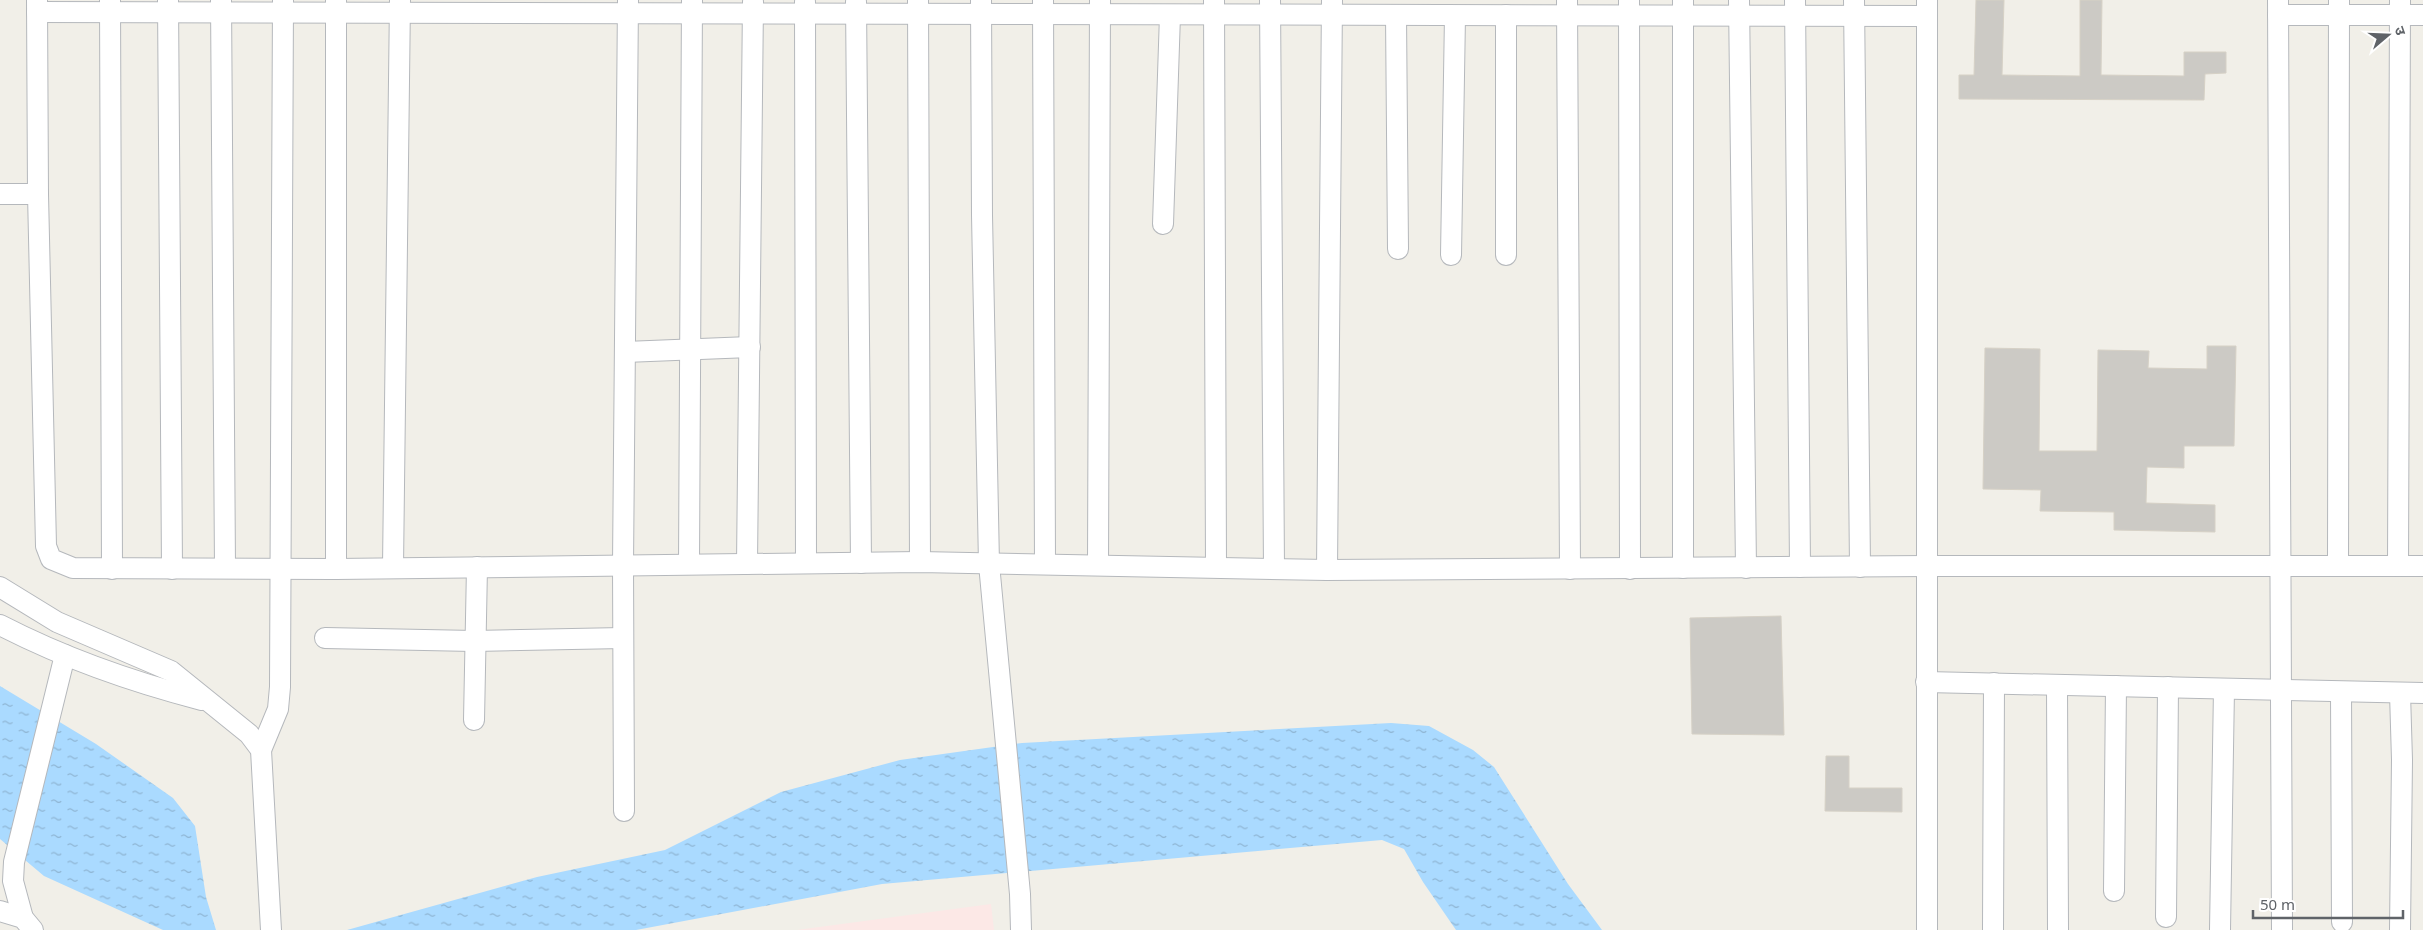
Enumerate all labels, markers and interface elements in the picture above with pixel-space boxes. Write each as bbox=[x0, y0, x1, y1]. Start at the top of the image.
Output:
north arrow bbox=[2363, 10, 2413, 60]
text: उ bbox=[2390, 24, 2411, 38]
scale bar bbox=[2253, 888, 2403, 920]
text: 50 m bbox=[2260, 894, 2295, 914]

